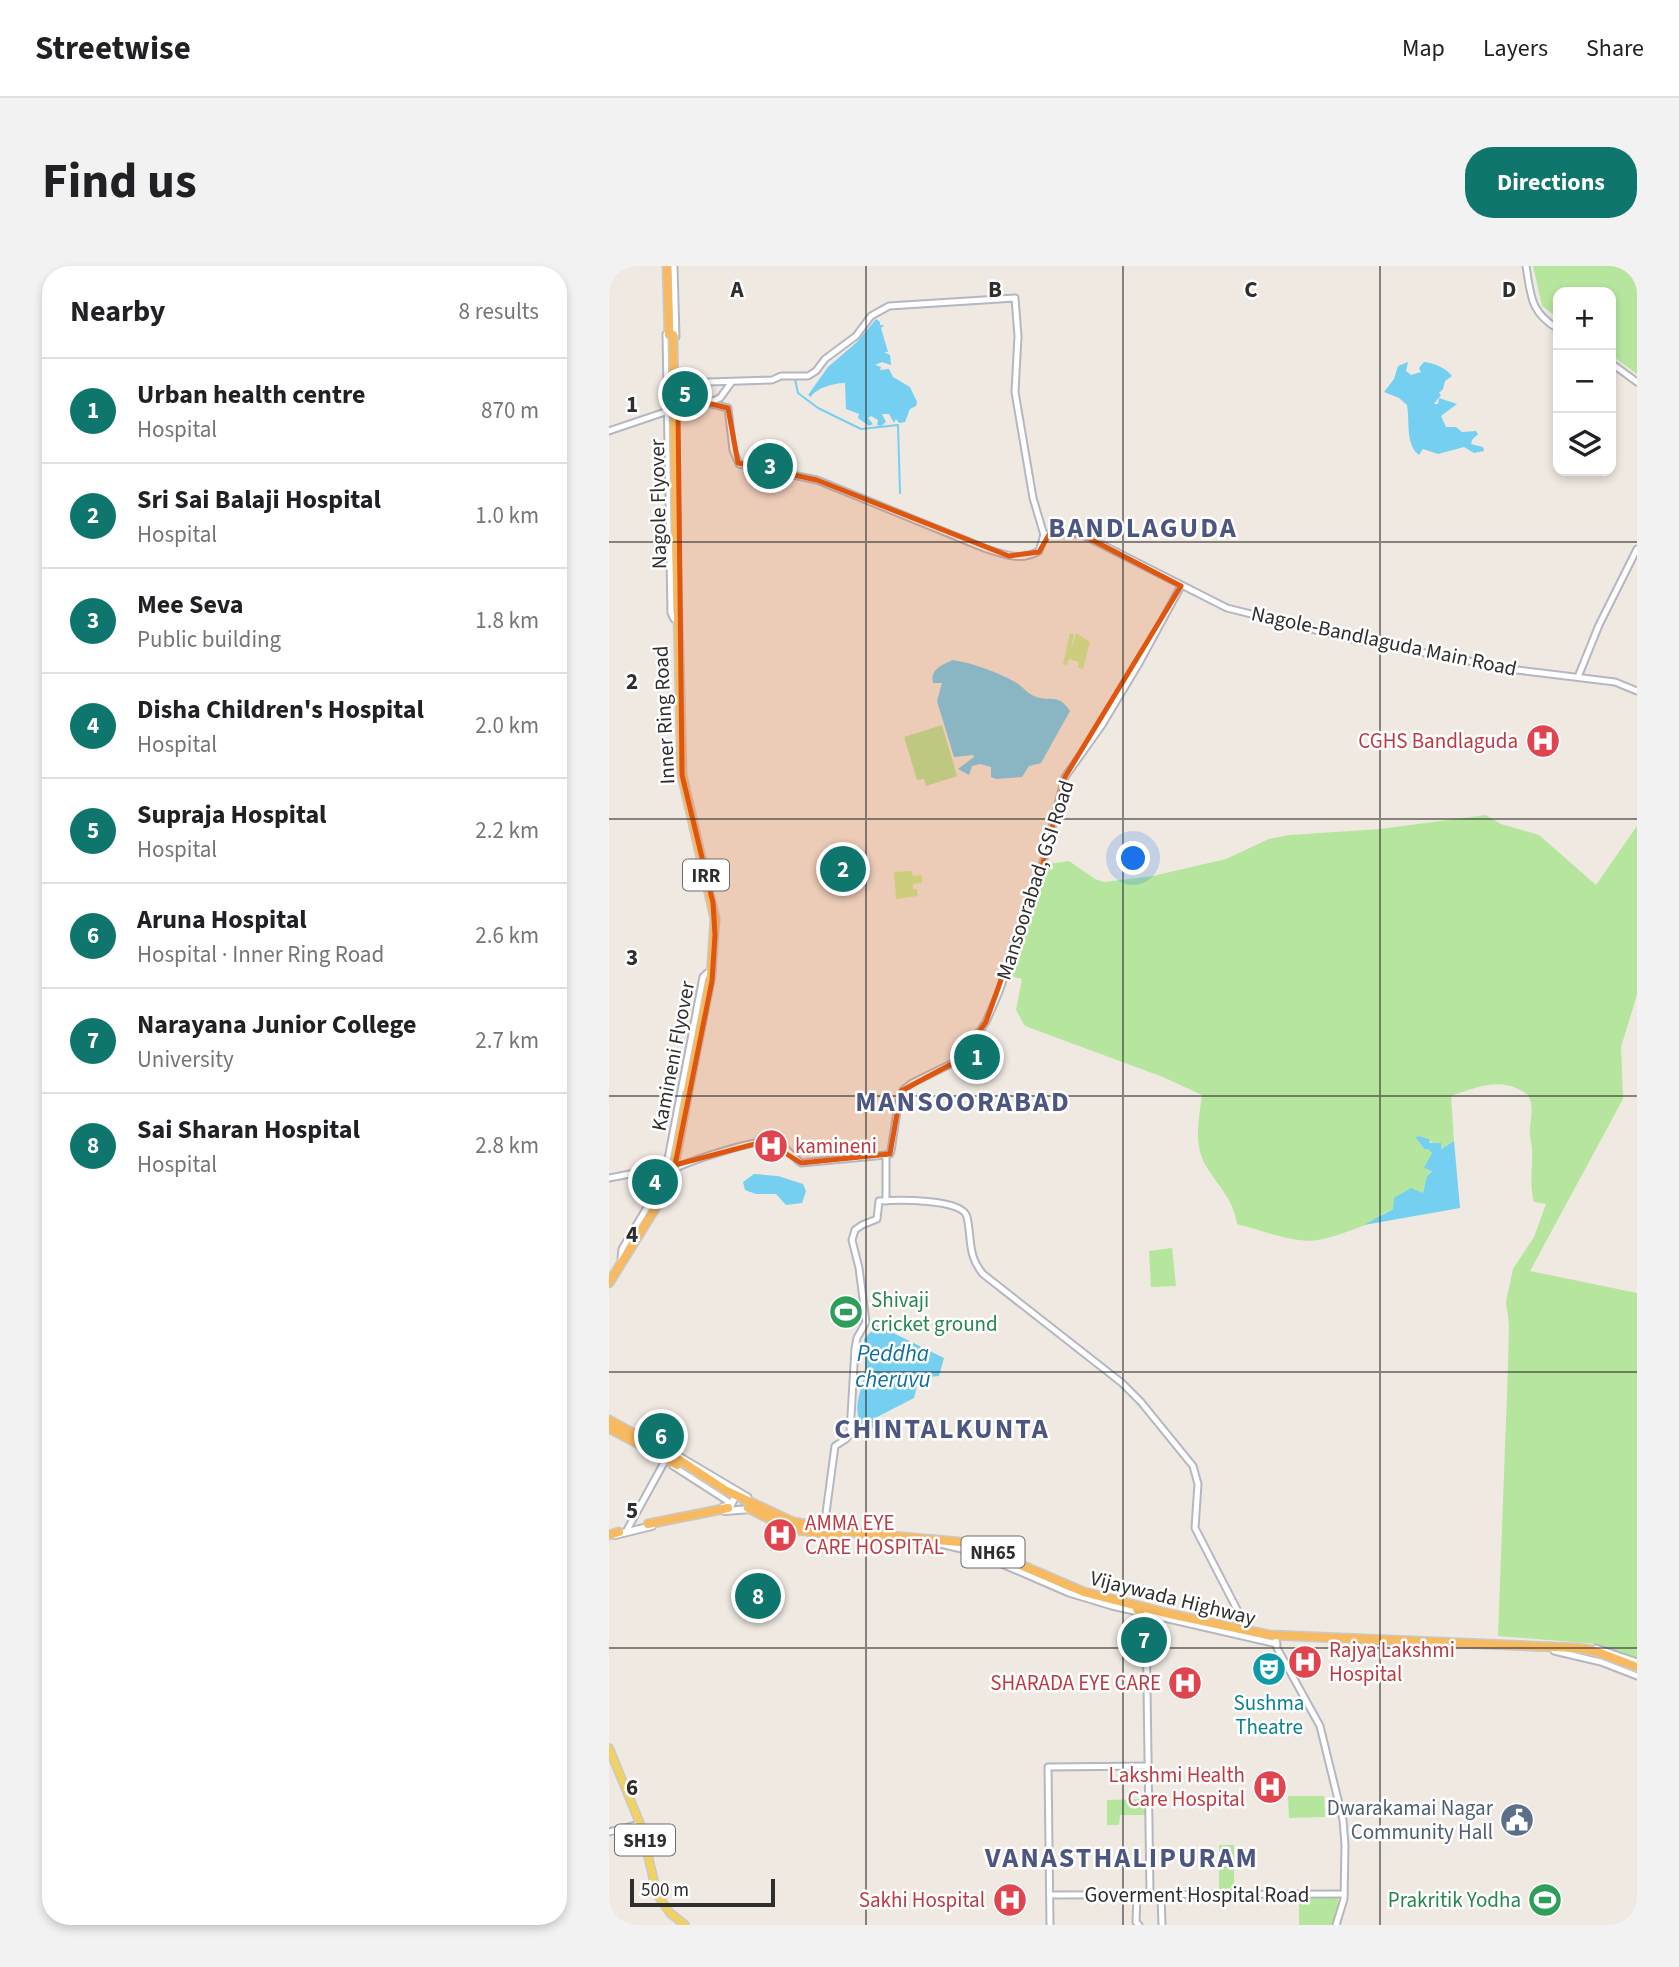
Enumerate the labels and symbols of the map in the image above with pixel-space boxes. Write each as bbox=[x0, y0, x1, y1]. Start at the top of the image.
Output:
text: A bbox=[729, 273, 744, 306]
text: B bbox=[988, 273, 1002, 306]
text: C bbox=[1244, 273, 1258, 306]
text: D bbox=[1502, 273, 1516, 306]
pin: 5 bbox=[662, 368, 708, 420]
text: 1 bbox=[626, 388, 638, 421]
street label: Nagole Flyover bbox=[642, 438, 674, 569]
pin: 3 bbox=[747, 440, 793, 492]
district label: BANDLAGUDA bbox=[1048, 508, 1238, 548]
street label: Nagole-Bandlaguda Main Road bbox=[1249, 598, 1519, 684]
street label: Inner Ring Road bbox=[645, 645, 683, 785]
text: 2 bbox=[626, 665, 638, 698]
hospital icon: CGHS Bandlaguda bbox=[1524, 722, 1562, 760]
place label: CGHS Bandlaguda bbox=[1358, 726, 1518, 756]
street label: Mansoorabad, GSI Road bbox=[989, 776, 1081, 984]
your location bbox=[1116, 841, 1150, 875]
pin: 2 bbox=[820, 843, 866, 895]
road number: IRR bbox=[683, 860, 729, 890]
text: 3 bbox=[626, 941, 638, 974]
street label: Kamineni Flyover bbox=[644, 978, 702, 1134]
pin: 1 bbox=[954, 1031, 1000, 1083]
district label: MANSOORABAD bbox=[855, 1082, 1071, 1122]
hospital icon: kamineni bbox=[752, 1127, 790, 1165]
place label: kamineni bbox=[795, 1131, 877, 1161]
pin: 4 bbox=[632, 1156, 678, 1208]
text: 4 bbox=[626, 1218, 638, 1251]
place label: Shivaji cricket ground bbox=[871, 1285, 998, 1339]
sports icon: Shivaji cricket ground bbox=[827, 1293, 865, 1331]
water label: Peddha cheruvu bbox=[855, 1337, 931, 1396]
district label: CHINTALKUNTA bbox=[834, 1409, 1050, 1449]
pin: 6 bbox=[638, 1410, 684, 1462]
text: 5 bbox=[626, 1494, 638, 1527]
place label: AMMA EYE CARE HOSPITAL bbox=[805, 1508, 944, 1562]
hospital icon: AMMA EYE CARE HOSPITAL bbox=[761, 1516, 799, 1554]
road number: NH65 bbox=[961, 1536, 1025, 1568]
street label: Vijaywada Highway bbox=[1087, 1563, 1259, 1633]
pin: 8 bbox=[735, 1570, 781, 1622]
pin: 7 bbox=[1121, 1614, 1167, 1666]
place label: Rajya Lakshmi Hospital bbox=[1329, 1635, 1455, 1689]
hospital icon: Rajya Lakshmi Hospital bbox=[1286, 1643, 1324, 1681]
theatre icon: Sushma Theatre bbox=[1250, 1650, 1288, 1688]
hospital icon: SHARADA EYE CARE bbox=[1166, 1664, 1204, 1702]
place label: SHARADA EYE CARE bbox=[990, 1668, 1161, 1698]
place label: Sushma Theatre bbox=[1234, 1688, 1304, 1742]
place label: Lakshmi Health Care Hospital bbox=[1109, 1760, 1245, 1814]
hospital icon: Lakshmi Health Care Hospital bbox=[1251, 1768, 1289, 1806]
text: 6 bbox=[626, 1771, 638, 1804]
place label: Dwarakamai Nagar Community Hall bbox=[1327, 1793, 1494, 1847]
public building icon: Dwarakamai Nagar Community Hall bbox=[1498, 1801, 1536, 1839]
road number: SH19 bbox=[615, 1824, 675, 1856]
district label: VANASTHALIPURAM bbox=[984, 1838, 1259, 1878]
scale bar bbox=[630, 1876, 775, 1908]
street label: Goverment Hospital Road bbox=[1085, 1880, 1309, 1910]
hospital icon: Sakhi Hospital bbox=[991, 1881, 1029, 1919]
sports icon: Prakritik Yodha bbox=[1526, 1881, 1564, 1919]
place label: Sakhi Hospital bbox=[859, 1885, 985, 1915]
place label: Prakritik Yodha bbox=[1388, 1885, 1521, 1915]

